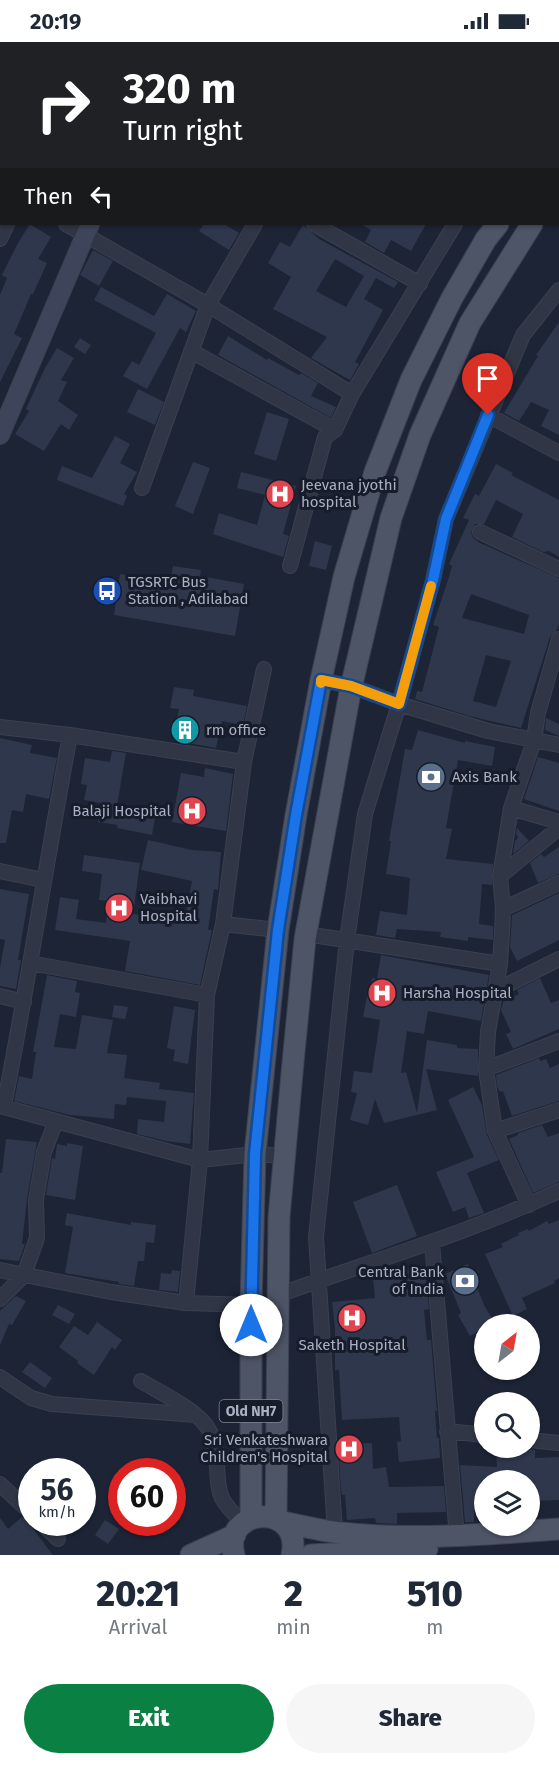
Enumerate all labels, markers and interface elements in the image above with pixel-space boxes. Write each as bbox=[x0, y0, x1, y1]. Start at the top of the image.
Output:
text: 20:19 bbox=[30, 8, 81, 35]
text: 320 m bbox=[123, 64, 236, 114]
icon: right bbox=[24, 66, 102, 144]
text: Turn right bbox=[123, 115, 243, 147]
icon: left bbox=[85, 180, 118, 213]
text: Then bbox=[24, 183, 73, 210]
pin bbox=[462, 353, 513, 415]
icon: arrive bbox=[471, 362, 504, 395]
place label: Jeevana jyothi hospital bbox=[301, 476, 397, 511]
hospital icon: Jeevana jyothi hospital bbox=[264, 478, 296, 510]
place label: TGSRTC Bus Station , Adilabad bbox=[128, 573, 249, 608]
bus stop icon: TGSRTC Bus Station , Adilabad bbox=[91, 575, 123, 607]
building icon: rm office bbox=[169, 714, 201, 746]
place label: rm office bbox=[206, 721, 266, 739]
bank icon: Axis Bank bbox=[415, 761, 447, 793]
place label: Axis Bank bbox=[452, 768, 517, 786]
hospital icon: Balaji Hospital bbox=[176, 795, 208, 827]
place label: Balaji Hospital bbox=[72, 802, 172, 820]
place label: Vaibhavi Hospital bbox=[140, 890, 197, 925]
hospital icon: Vaibhavi Hospital bbox=[103, 892, 135, 924]
hospital icon: Harsha Hospital bbox=[366, 977, 398, 1009]
place label: Harsha Hospital bbox=[403, 984, 512, 1002]
place label: Central Bank of India bbox=[358, 1263, 444, 1298]
bank icon: Central Bank of India bbox=[449, 1265, 481, 1297]
position arrow bbox=[219, 1293, 283, 1357]
hospital icon: Saketh Hospital bbox=[336, 1302, 368, 1334]
north arrow bbox=[474, 1314, 540, 1380]
map controls bbox=[474, 1314, 540, 1536]
place label: Saketh Hospital bbox=[298, 1336, 406, 1354]
button: search bbox=[474, 1392, 540, 1458]
road number: Old NH7 bbox=[220, 1400, 282, 1422]
place label: Sri Venkateshwara Children's Hospital bbox=[200, 1431, 329, 1466]
hospital icon: Sri Venkateshwara Children's Hospital bbox=[333, 1433, 365, 1465]
speed limit sign: 60 bbox=[108, 1458, 186, 1536]
button: layers bbox=[474, 1470, 540, 1536]
text: 56 bbox=[40, 1472, 73, 1508]
text: km/h bbox=[38, 1503, 76, 1521]
text: 20:21 bbox=[96, 1572, 180, 1616]
text: 2 bbox=[284, 1572, 303, 1616]
text: 510 bbox=[407, 1572, 463, 1616]
text: Arrival bbox=[109, 1615, 167, 1639]
text: min bbox=[276, 1615, 311, 1639]
text: m bbox=[426, 1615, 443, 1639]
button: Exit bbox=[24, 1684, 274, 1753]
button: Share bbox=[286, 1684, 535, 1753]

